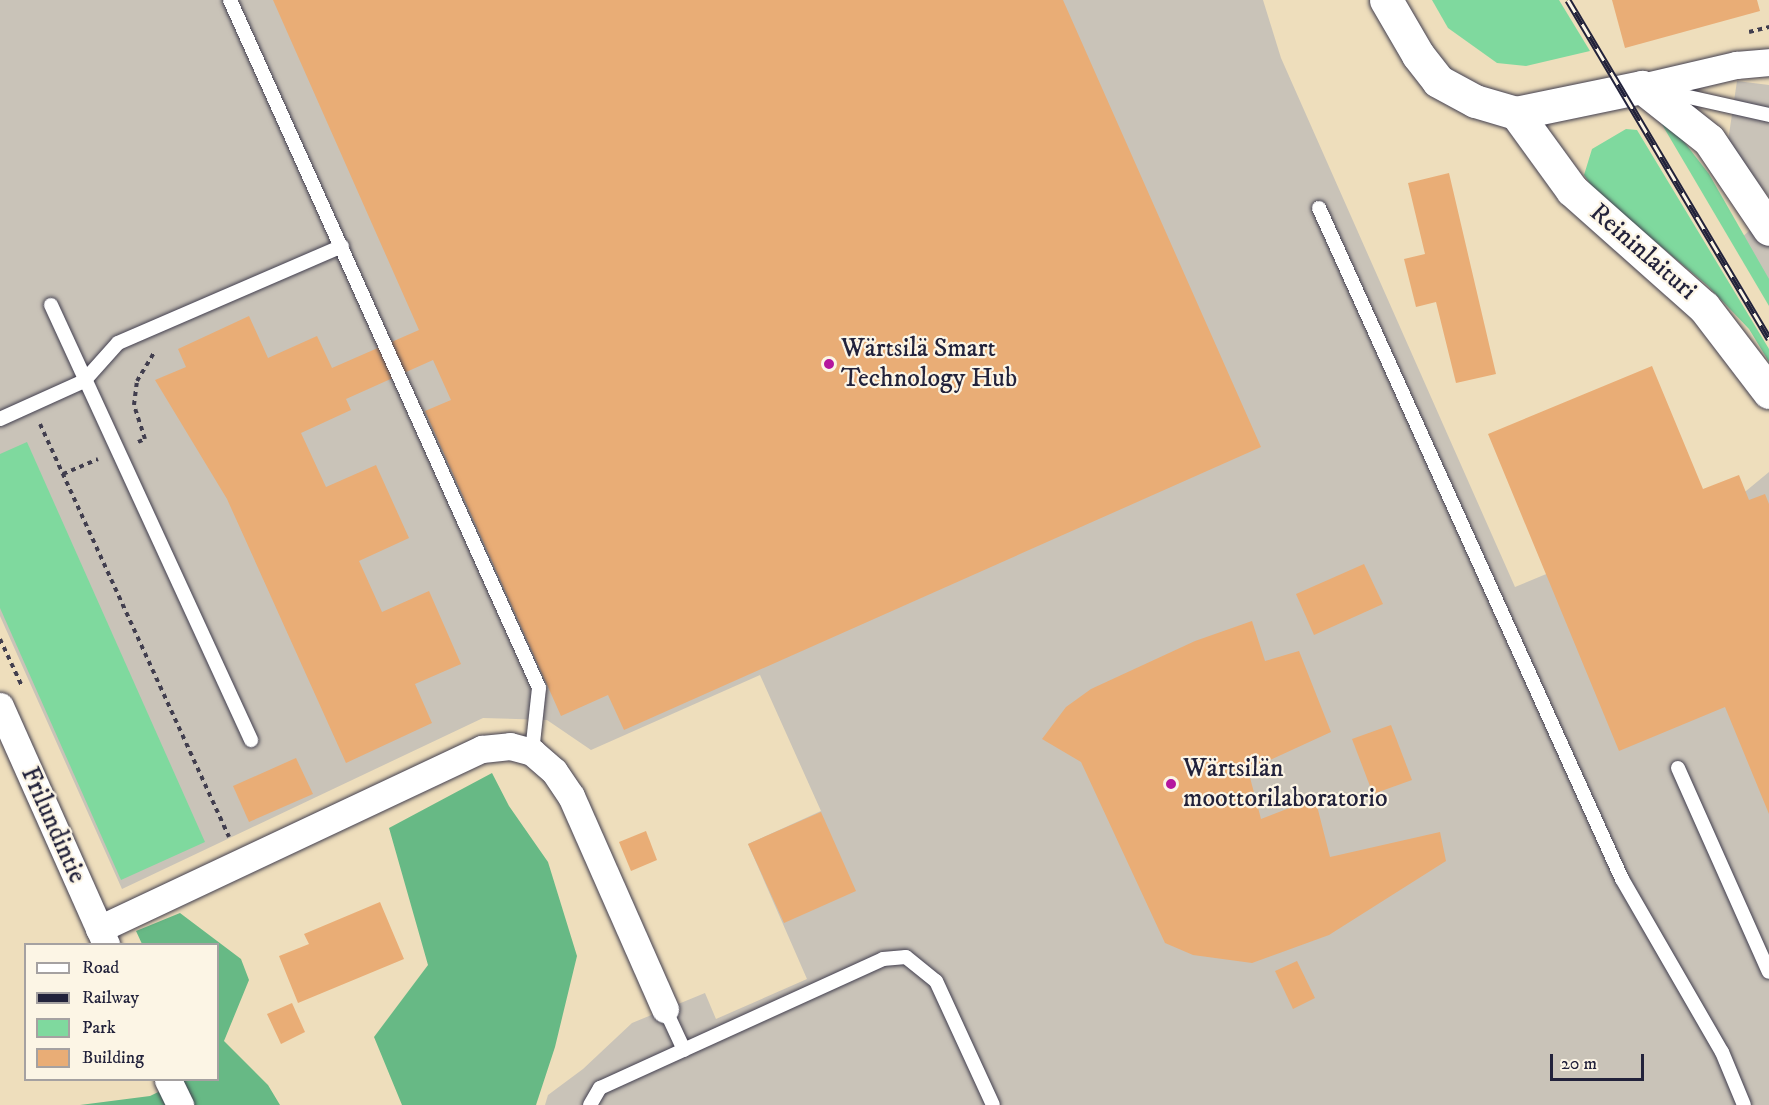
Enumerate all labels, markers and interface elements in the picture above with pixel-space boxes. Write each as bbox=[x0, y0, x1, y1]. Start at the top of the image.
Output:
street label: Reininlaituri bbox=[1583, 197, 1703, 307]
place label: Wärtsilä Smart Technology Hub bbox=[841, 333, 1017, 394]
marker: Wärtsilä Smart Technology Hub bbox=[822, 357, 836, 371]
place label: Wärtsilän moottorilaboratorio bbox=[1183, 753, 1388, 814]
street label: Frilundintie bbox=[14, 762, 92, 888]
marker: Wärtsilän moottorilaboratorio bbox=[1164, 777, 1178, 791]
legend bbox=[24, 943, 219, 1081]
text: Road bbox=[82, 957, 119, 979]
text: Railway bbox=[82, 987, 139, 1009]
text: Park bbox=[82, 1017, 116, 1039]
scale bar bbox=[1553, 1042, 1648, 1080]
text: Building bbox=[82, 1047, 144, 1069]
text: 20 m bbox=[1561, 1053, 1597, 1075]

